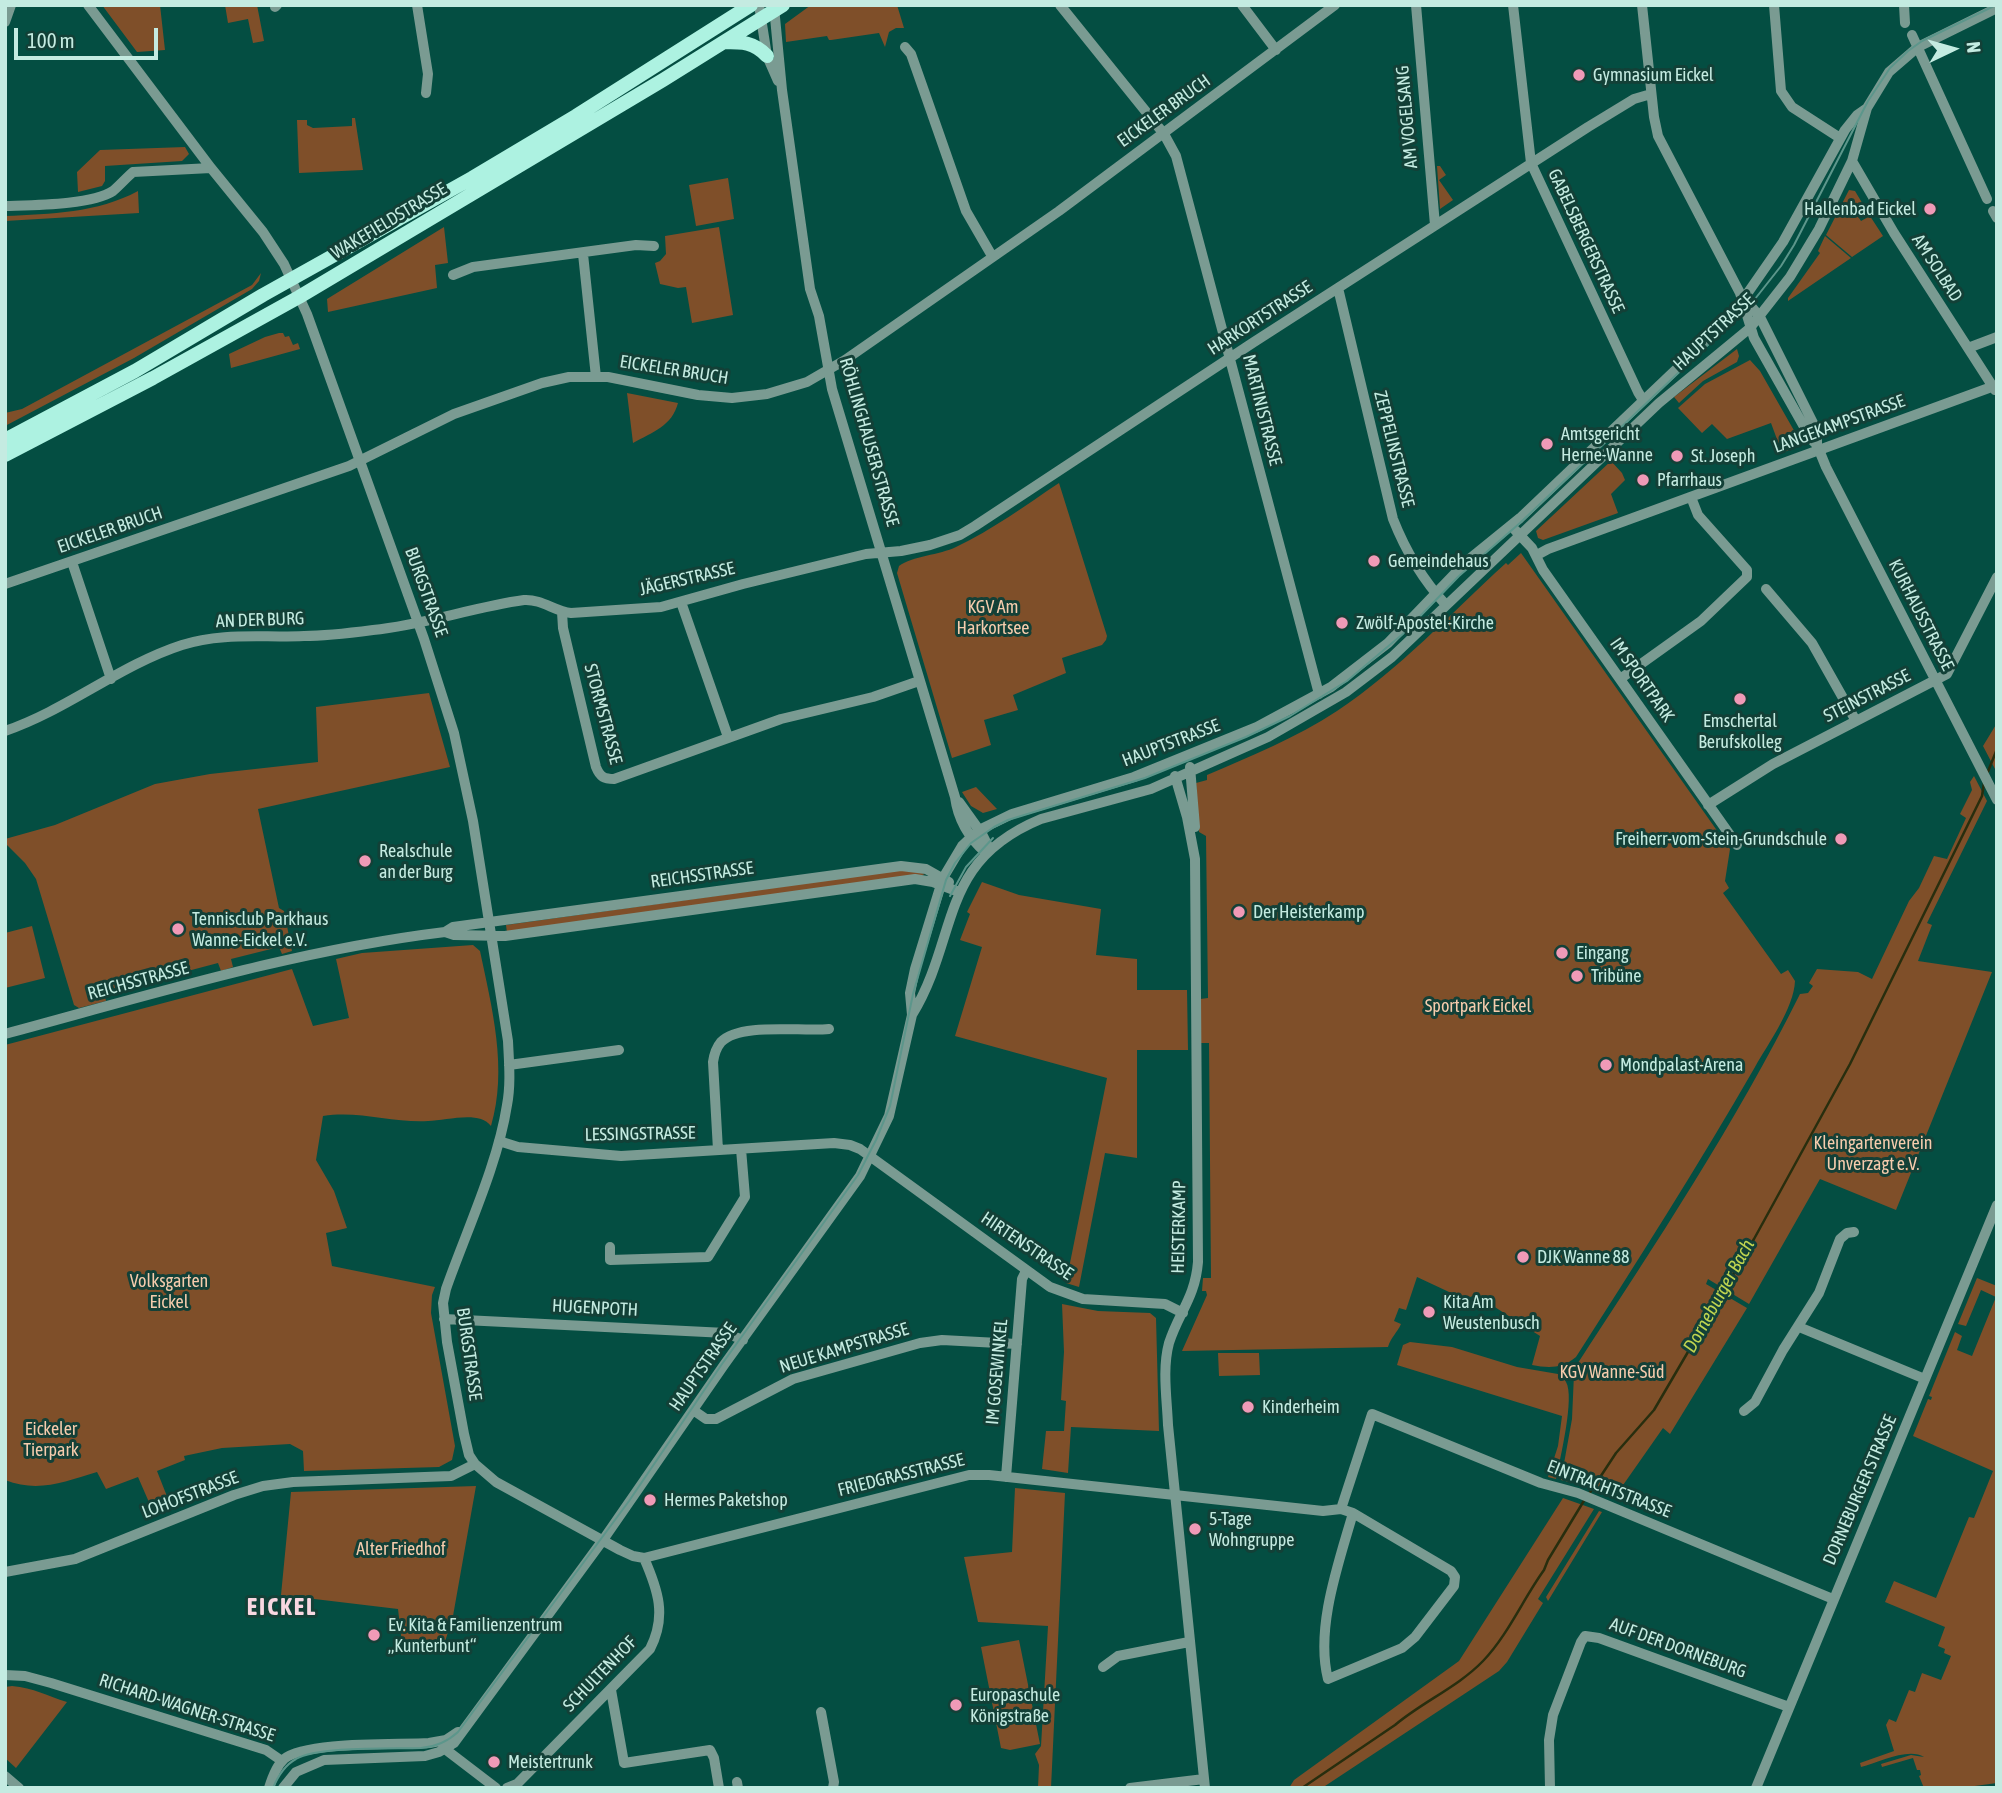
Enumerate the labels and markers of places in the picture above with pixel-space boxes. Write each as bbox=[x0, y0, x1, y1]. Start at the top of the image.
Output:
place label: Gymnasium Eickel bbox=[1593, 64, 1714, 86]
marker: Gymnasium Eickel bbox=[1571, 67, 1587, 83]
place label: Hallenbad Eickel bbox=[1804, 198, 1916, 220]
marker: Hallenbad Eickel bbox=[1922, 201, 1938, 217]
place label: Amtsgericht Herne-Wanne bbox=[1561, 423, 1653, 466]
marker: Amtsgericht Herne-Wanne bbox=[1539, 436, 1555, 452]
place label: St. Joseph bbox=[1691, 445, 1755, 467]
marker: St. Joseph bbox=[1669, 448, 1685, 464]
place label: Pfarrhaus bbox=[1657, 469, 1722, 491]
marker: Pfarrhaus bbox=[1635, 472, 1651, 488]
place label: Gemeindehaus bbox=[1388, 550, 1489, 572]
marker: Gemeindehaus bbox=[1366, 553, 1382, 569]
place label: Zwölf-Apostel-Kirche bbox=[1356, 612, 1494, 634]
marker: Zwölf-Apostel-Kirche bbox=[1334, 615, 1350, 631]
marker: Emschertal Berufskolleg bbox=[1732, 691, 1748, 707]
place label: Emschertal Berufskolleg bbox=[1698, 710, 1782, 752]
place label: Freiherr-vom-Stein-Grundschule bbox=[1615, 828, 1827, 850]
marker: Freiherr-vom-Stein-Grundschule bbox=[1833, 831, 1849, 847]
place label: Realschule an der Burg bbox=[379, 840, 453, 882]
marker: Realschule an der Burg bbox=[357, 853, 373, 869]
place label: Der Heisterkamp bbox=[1253, 901, 1364, 923]
marker: Der Heisterkamp bbox=[1231, 904, 1247, 920]
place label: Tennisclub Parkhaus Wanne-Eickel e.V. bbox=[192, 908, 328, 950]
marker: Tennisclub Parkhaus Wanne-Eickel e.V. bbox=[170, 921, 186, 937]
place label: Eingang bbox=[1576, 942, 1629, 964]
marker: Eingang bbox=[1554, 945, 1570, 961]
place label: Tribüne bbox=[1591, 965, 1641, 987]
marker: Tribüne bbox=[1569, 968, 1585, 984]
place label: Mondpalast-Arena bbox=[1620, 1054, 1743, 1076]
marker: Mondpalast-Arena bbox=[1598, 1057, 1614, 1073]
place label: DJK Wanne 88 bbox=[1537, 1246, 1629, 1268]
marker: DJK Wanne 88 bbox=[1515, 1249, 1531, 1265]
place label: Kita Am Weustenbusch bbox=[1443, 1291, 1540, 1334]
marker: Kita Am Weustenbusch bbox=[1421, 1304, 1437, 1320]
place label: Kinderheim bbox=[1262, 1396, 1340, 1418]
marker: Kinderheim bbox=[1240, 1399, 1256, 1415]
place label: Hermes Paketshop bbox=[664, 1489, 788, 1511]
marker: Hermes Paketshop bbox=[642, 1492, 658, 1508]
place label: 5-Tage Wohngruppe bbox=[1209, 1508, 1294, 1550]
marker: 5-Tage Wohngruppe bbox=[1187, 1521, 1203, 1537]
place label: Ev. Kita & Familienzentrum „Kunterbunt“ bbox=[388, 1614, 563, 1656]
marker: Ev. Kita & Familienzentrum „Kunterbunt“ bbox=[366, 1627, 382, 1643]
place label: Europaschule Königstraße bbox=[970, 1684, 1060, 1726]
marker: Europaschule Königstraße bbox=[948, 1697, 964, 1713]
place label: Meistertrunk bbox=[508, 1751, 593, 1773]
marker: Meistertrunk bbox=[486, 1754, 502, 1770]

